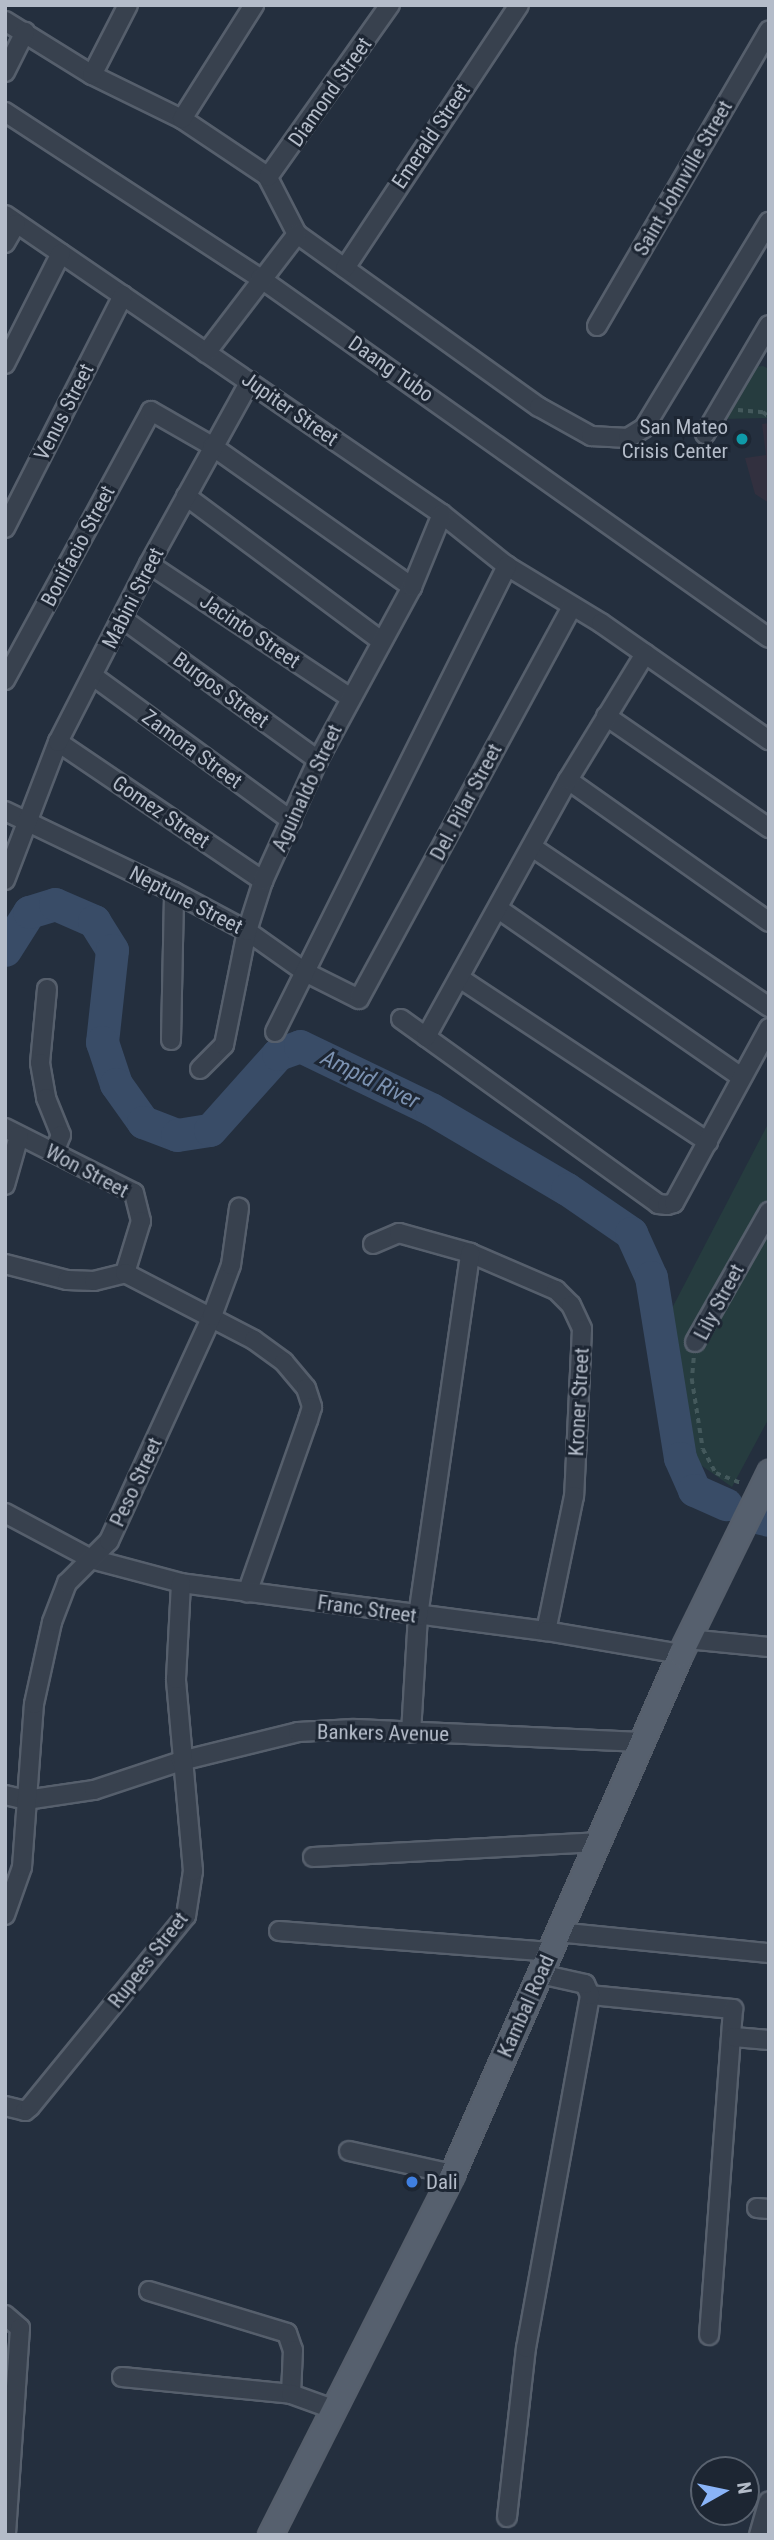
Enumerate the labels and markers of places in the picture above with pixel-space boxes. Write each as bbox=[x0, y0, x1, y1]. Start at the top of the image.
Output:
place label: San Mateo Crisis Center bbox=[622, 414, 728, 464]
marker: San Mateo Crisis Center bbox=[734, 431, 750, 447]
place label: Dali bbox=[426, 2169, 458, 2195]
marker: Dali bbox=[404, 2174, 420, 2190]

